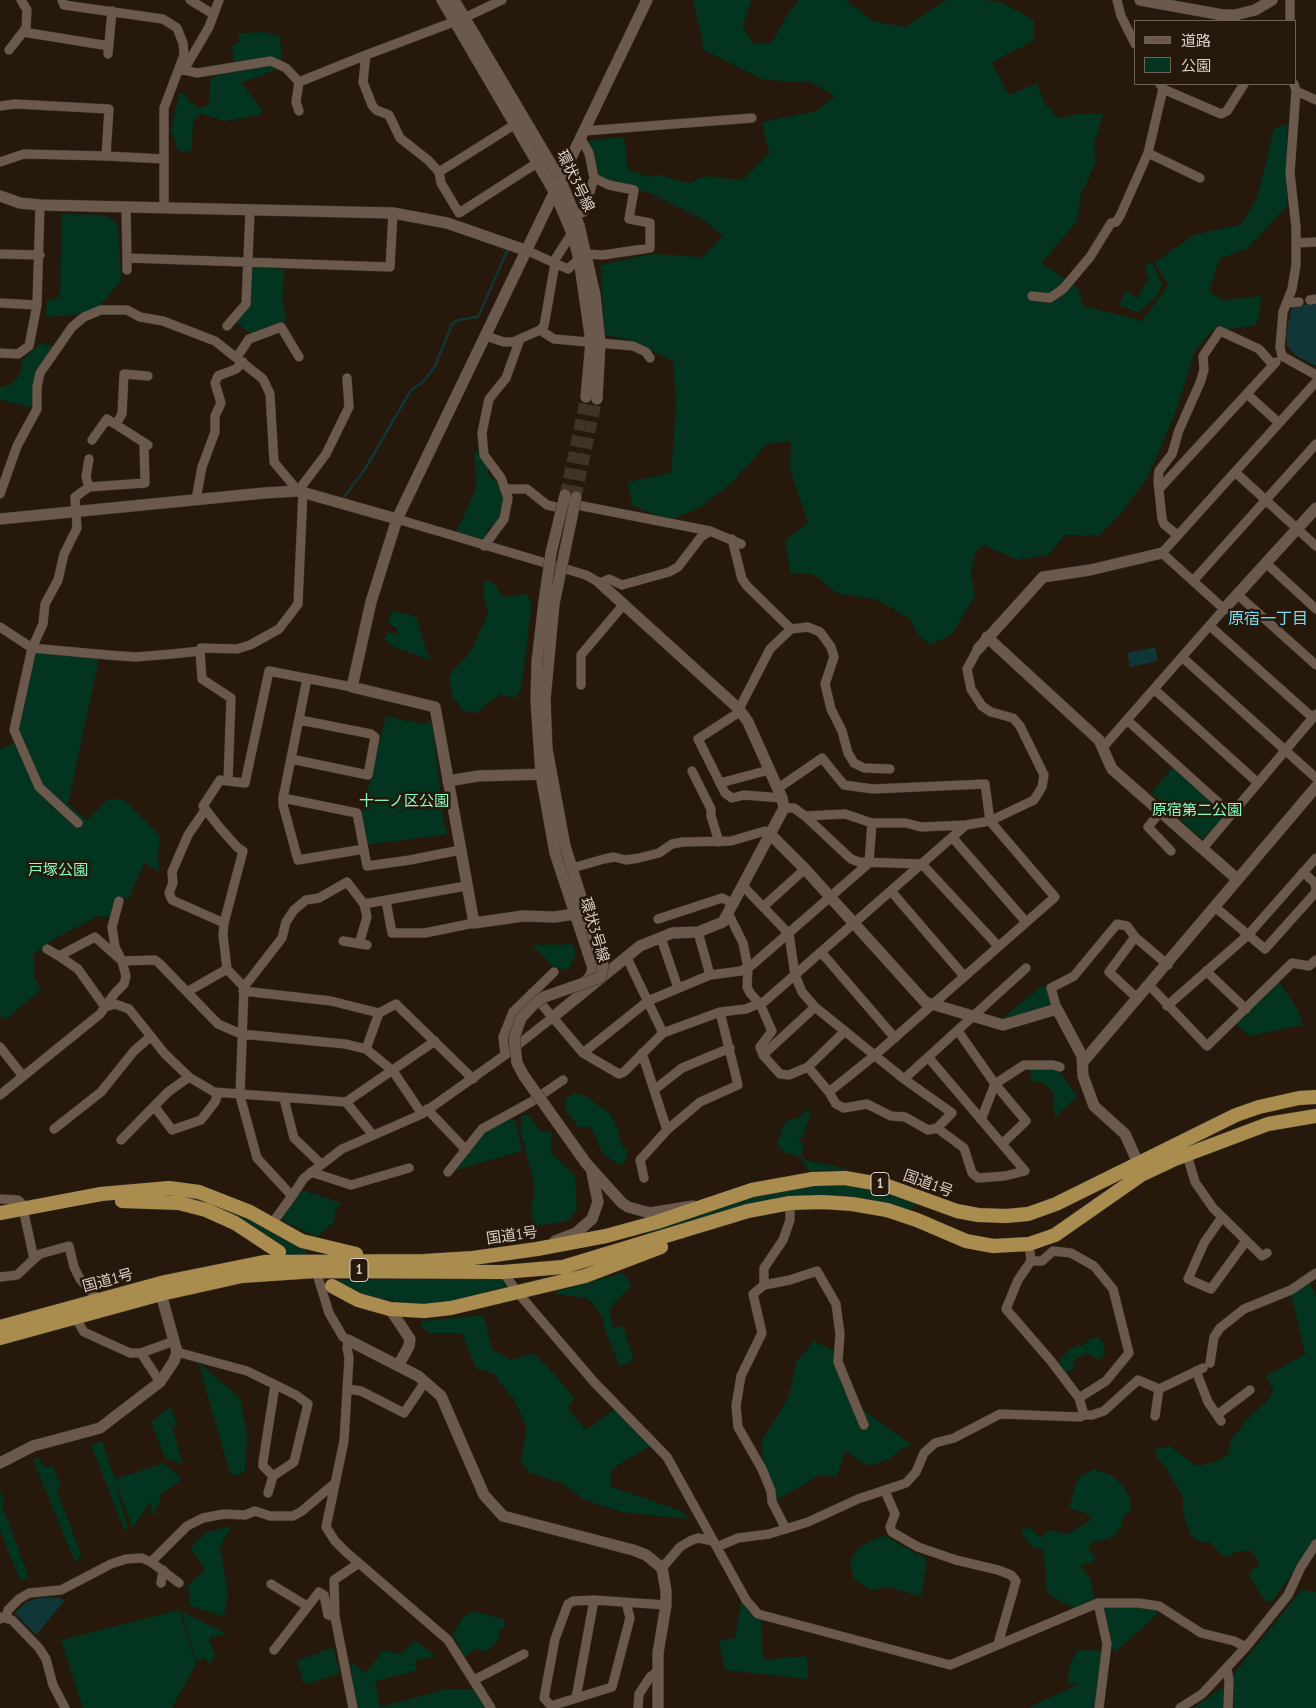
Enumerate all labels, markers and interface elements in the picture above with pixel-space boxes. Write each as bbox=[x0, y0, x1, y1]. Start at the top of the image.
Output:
legend bbox=[1134, 20, 1296, 85]
text: 道路 bbox=[1181, 31, 1211, 50]
text: 公園 bbox=[1181, 56, 1211, 75]
street label: 環状3号線 bbox=[552, 147, 598, 215]
district label: 原宿一丁目 bbox=[1228, 609, 1308, 629]
park label: 十一ノ区公園 bbox=[359, 793, 449, 811]
park label: 原宿第二公園 bbox=[1152, 802, 1242, 820]
park label: 戸塚公園 bbox=[28, 862, 88, 880]
street label: 環状3号線 bbox=[576, 895, 612, 965]
street label: 国道1号 bbox=[901, 1167, 955, 1201]
road number: 1 bbox=[871, 1172, 889, 1196]
street label: 国道1号 bbox=[485, 1223, 539, 1249]
road number: 1 bbox=[350, 1258, 368, 1282]
street label: 国道1号 bbox=[81, 1266, 135, 1296]

